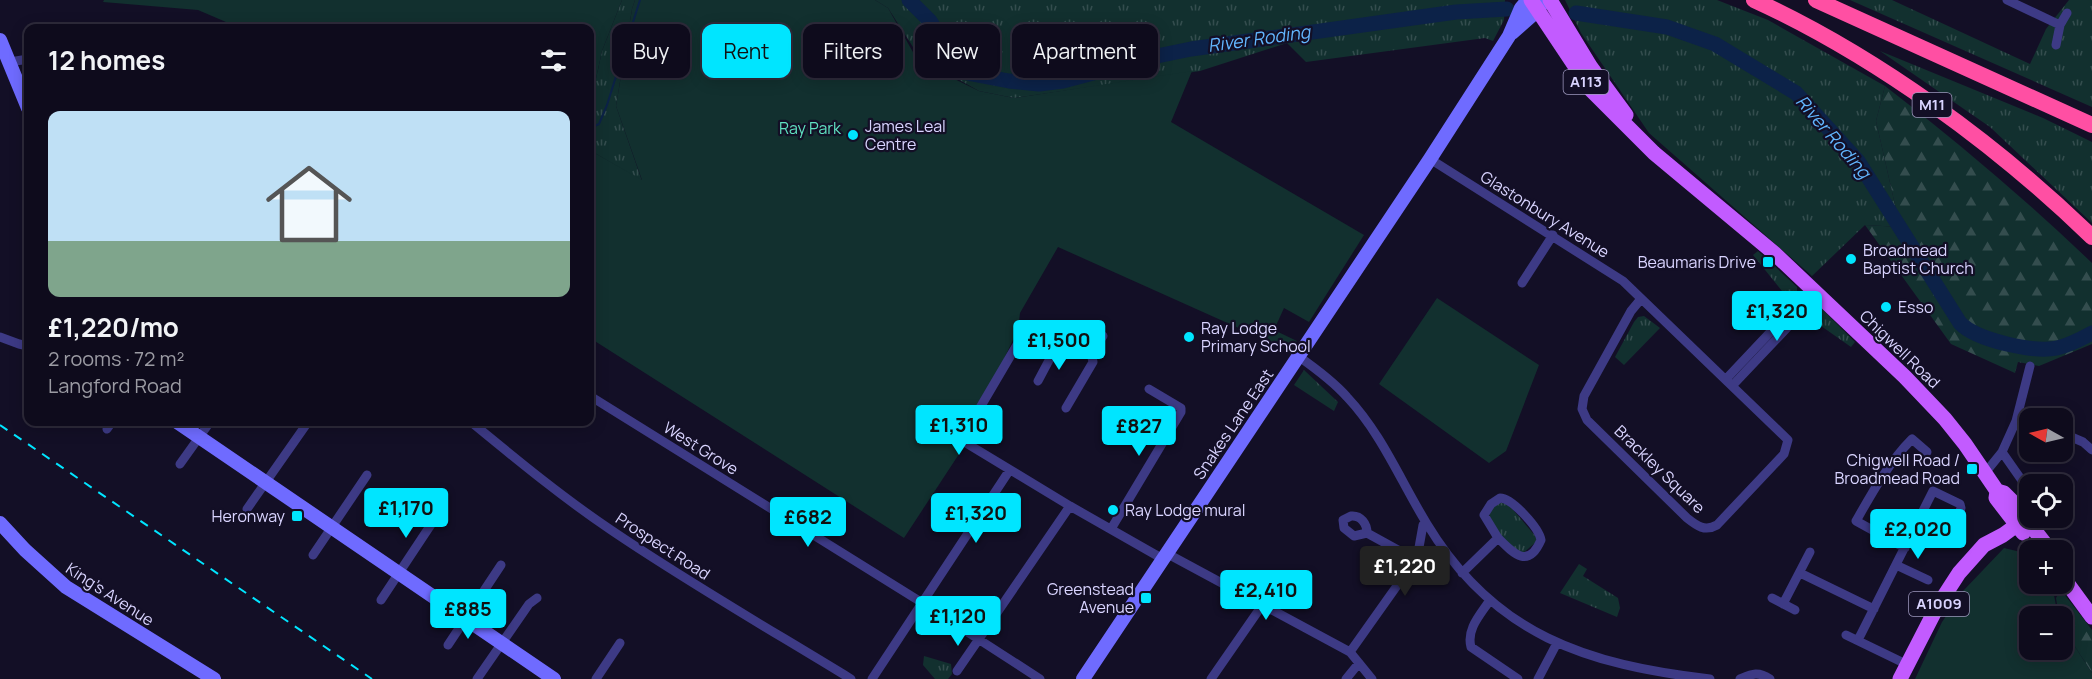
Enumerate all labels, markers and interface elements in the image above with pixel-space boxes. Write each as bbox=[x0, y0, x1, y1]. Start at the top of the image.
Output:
water label: River Roding bbox=[1206, 19, 1313, 57]
chip: Buy bbox=[612, 24, 690, 78]
chip: Rent bbox=[702, 24, 791, 78]
chip: Filters bbox=[803, 24, 903, 78]
chip: New bbox=[915, 24, 1000, 78]
chip: Apartment bbox=[1012, 24, 1158, 78]
text: 12 homes bbox=[48, 42, 165, 78]
icon: filters bbox=[537, 44, 570, 77]
road number: A113 bbox=[1564, 70, 1608, 94]
water label: River Roding bbox=[1791, 90, 1878, 184]
road number: M11 bbox=[1912, 93, 1952, 117]
place label: James Leal Centre bbox=[865, 115, 946, 155]
park label: Ray Park bbox=[779, 117, 842, 139]
marker: James Leal Centre bbox=[846, 128, 860, 142]
icon: home bbox=[255, 150, 363, 258]
street label: Glastonbury Avenue bbox=[1476, 165, 1614, 263]
place label: Broadmead Baptist Church bbox=[1863, 239, 1974, 279]
place label: Beaumaris Drive bbox=[1638, 251, 1756, 273]
marker: Broadmead Baptist Church bbox=[1844, 252, 1858, 266]
marker: Beaumaris Drive bbox=[1761, 255, 1775, 269]
pin: £1,320 bbox=[1728, 291, 1826, 342]
place label: Esso bbox=[1898, 296, 1933, 318]
text: £1,320 bbox=[1746, 297, 1808, 324]
marker: Esso bbox=[1879, 300, 1893, 314]
street label: Chigwell Road bbox=[1855, 305, 1945, 393]
text: £1,220/mo bbox=[48, 309, 179, 345]
place label: Ray Lodge Primary School bbox=[1201, 317, 1311, 357]
pin: £1,500 bbox=[1010, 320, 1108, 371]
text: £1,500 bbox=[1027, 326, 1091, 353]
marker: Ray Lodge Primary School bbox=[1182, 330, 1196, 344]
text: 2 rooms · 72 m² bbox=[48, 345, 184, 372]
street label: Snakes Lane East bbox=[1188, 364, 1278, 484]
text: Langford Road bbox=[48, 372, 182, 399]
pin: £1,310 bbox=[910, 405, 1008, 456]
pin: £827 bbox=[1103, 406, 1175, 457]
north arrow bbox=[2019, 408, 2073, 462]
map controls bbox=[2019, 408, 2073, 660]
text: £1,310 bbox=[930, 411, 989, 438]
text: £827 bbox=[1116, 412, 1162, 439]
street label: West Grove bbox=[659, 416, 743, 480]
street label: Brackley Square bbox=[1610, 420, 1710, 518]
place label: Chigwell Road / Broadmead Road bbox=[1835, 449, 1960, 489]
marker: Chigwell Road / Broadmead Road bbox=[1965, 462, 1979, 476]
button: locate bbox=[2019, 474, 2073, 528]
pin: £1,170 bbox=[357, 488, 455, 539]
pin: £1,320 bbox=[927, 493, 1025, 544]
text: £1,170 bbox=[378, 494, 434, 521]
pin: £682 bbox=[772, 497, 844, 548]
text: £1,320 bbox=[945, 499, 1007, 526]
place label: Ray Lodge mural bbox=[1125, 499, 1245, 521]
text: £682 bbox=[784, 503, 832, 530]
marker: Ray Lodge mural bbox=[1106, 503, 1120, 517]
place label: Heronway bbox=[211, 505, 286, 527]
street label: Prospect Road bbox=[612, 507, 714, 585]
marker: Heronway bbox=[290, 509, 304, 523]
pin: £2,020 bbox=[1869, 509, 1967, 560]
text: £2,020 bbox=[1884, 515, 1952, 542]
button: + bbox=[2019, 540, 2073, 594]
pin: £1,220 bbox=[1356, 546, 1454, 597]
text: £1,220 bbox=[1374, 552, 1436, 579]
street label: King's Avenue bbox=[62, 557, 158, 631]
pin: £2,410 bbox=[1217, 570, 1315, 621]
text: £2,410 bbox=[1234, 576, 1298, 603]
place label: Greenstead Avenue bbox=[1047, 578, 1134, 618]
pin: £885 bbox=[432, 589, 504, 640]
marker: Greenstead Avenue bbox=[1139, 591, 1153, 605]
road number: A1009 bbox=[1909, 592, 1969, 616]
text: £885 bbox=[444, 595, 492, 622]
pin: £1,120 bbox=[909, 596, 1007, 647]
text: £1,120 bbox=[930, 602, 986, 629]
button: − bbox=[2019, 606, 2073, 660]

